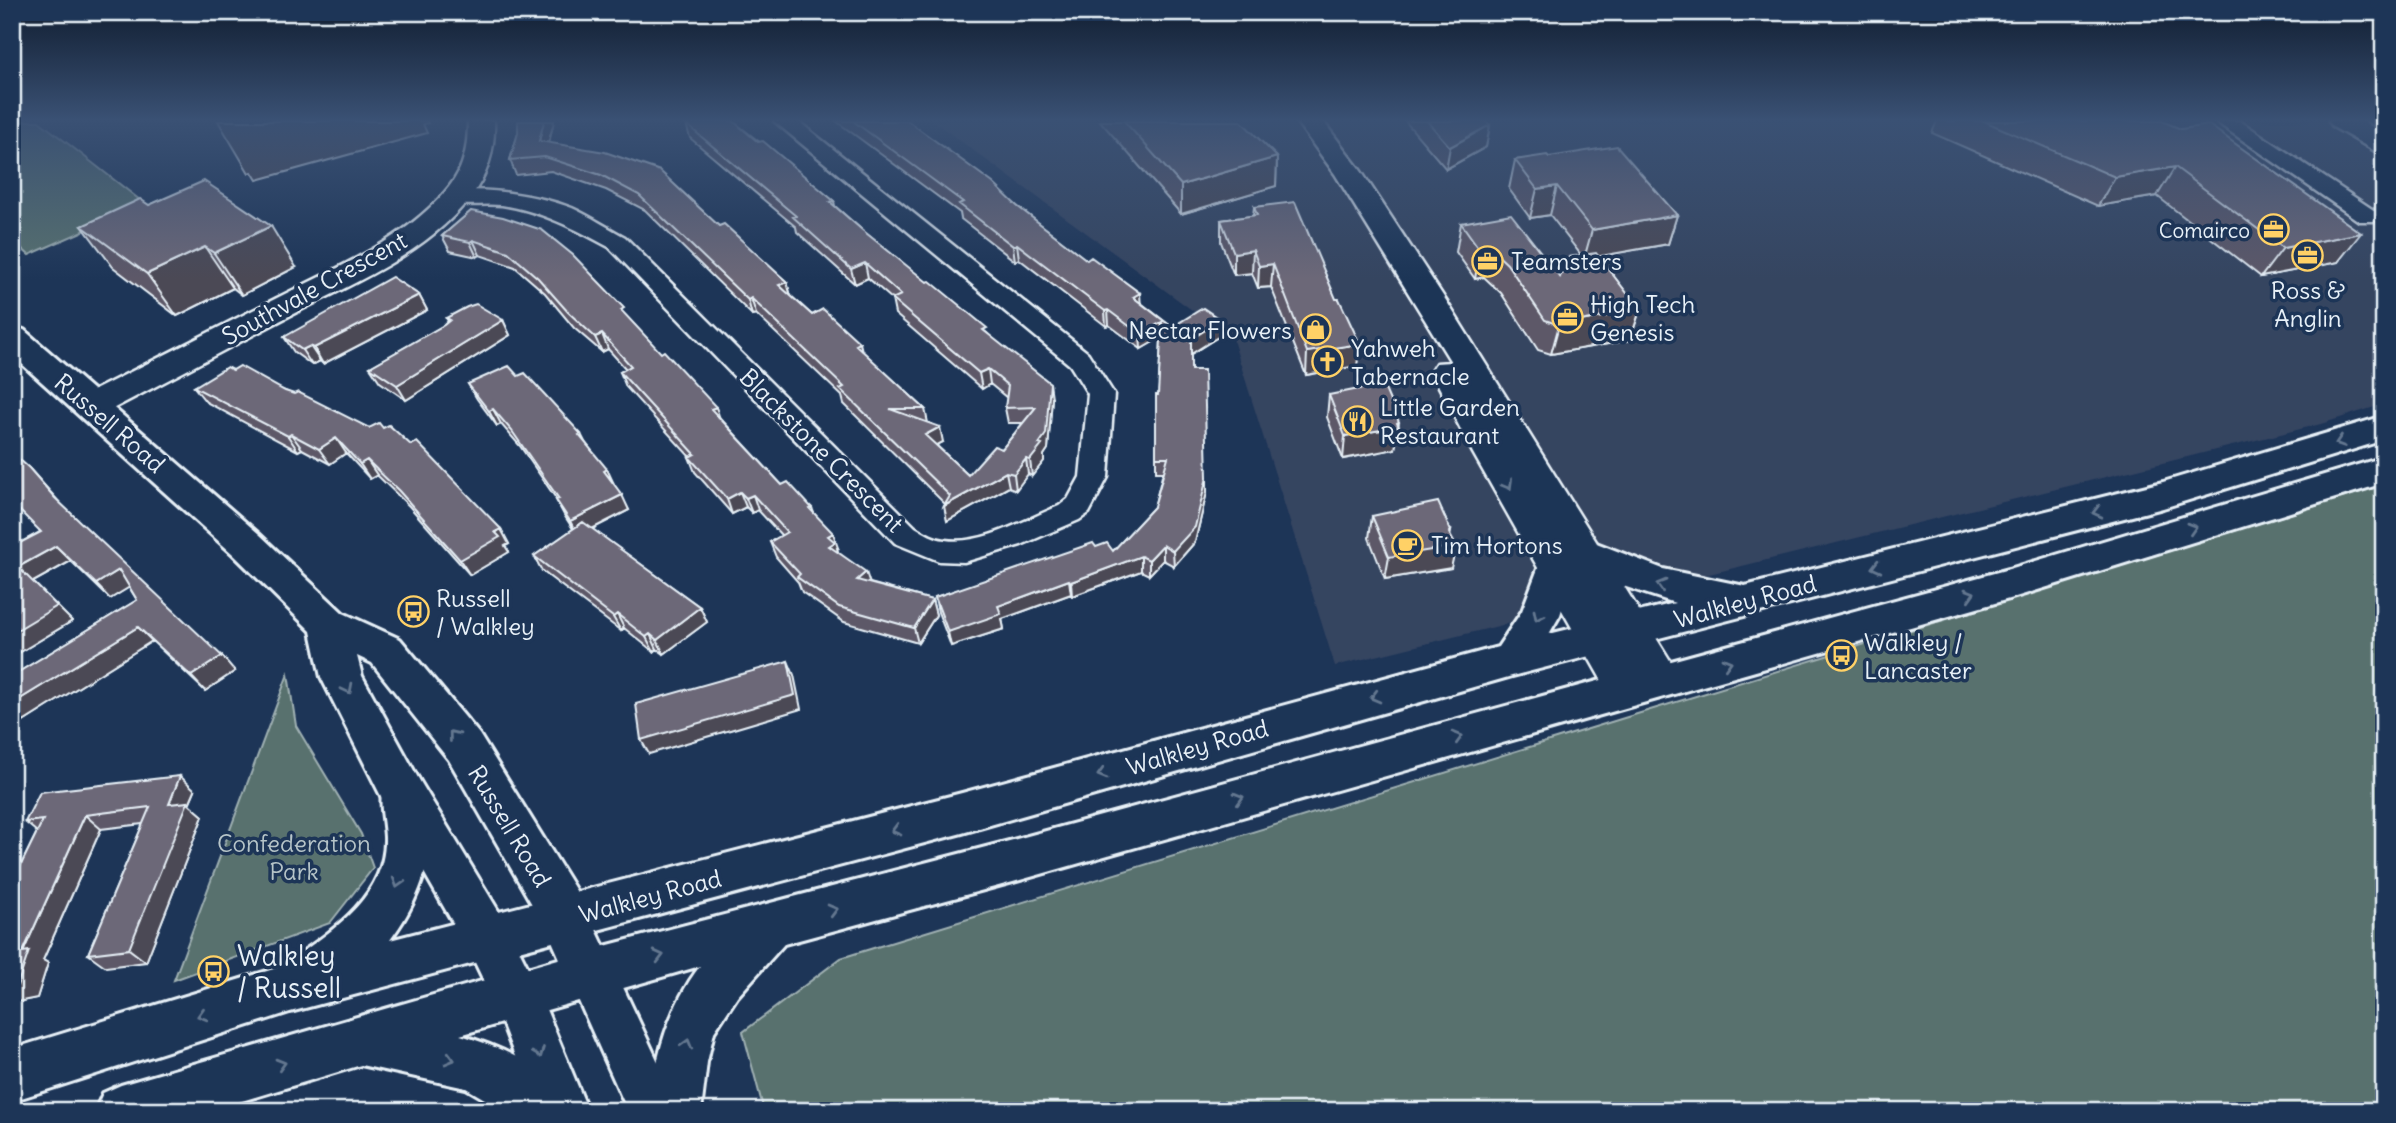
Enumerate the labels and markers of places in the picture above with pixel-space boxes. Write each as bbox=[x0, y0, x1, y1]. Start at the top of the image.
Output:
office icon: Comairco bbox=[2256, 213, 2290, 247]
place label: Comairco bbox=[2159, 217, 2250, 244]
office icon: Ross & Anglin bbox=[2291, 239, 2325, 273]
office icon: Teamsters bbox=[1471, 244, 1505, 278]
place label: Teamsters bbox=[1511, 246, 1622, 276]
place label: Ross & Anglin bbox=[2271, 275, 2345, 333]
place label: High Tech Genesis bbox=[1590, 289, 1695, 347]
office icon: High Tech Genesis bbox=[1550, 301, 1584, 335]
shop icon: Nectar Flowers bbox=[1298, 313, 1332, 347]
place label: Nectar Flowers bbox=[1128, 315, 1292, 345]
place label: Yahweh Tabernacle bbox=[1351, 333, 1470, 391]
church icon: Yahweh Tabernacle bbox=[1311, 345, 1345, 379]
place label: Little Garden Restaurant bbox=[1380, 392, 1520, 450]
restaurant icon: Little Garden Restaurant bbox=[1340, 404, 1374, 438]
cafe icon: Tim Hortons bbox=[1391, 528, 1425, 562]
place label: Tim Hortons bbox=[1431, 530, 1563, 560]
place label: Russell / Walkley bbox=[436, 583, 535, 641]
bus stop icon: Russell / Walkley bbox=[396, 595, 430, 629]
place label: Walkley / Lancaster bbox=[1864, 627, 1972, 685]
bus stop icon: Walkley / Lancaster bbox=[1824, 639, 1858, 673]
place label: Walkley / Russell bbox=[237, 938, 341, 1006]
bus stop icon: Walkley / Russell bbox=[197, 955, 231, 989]

